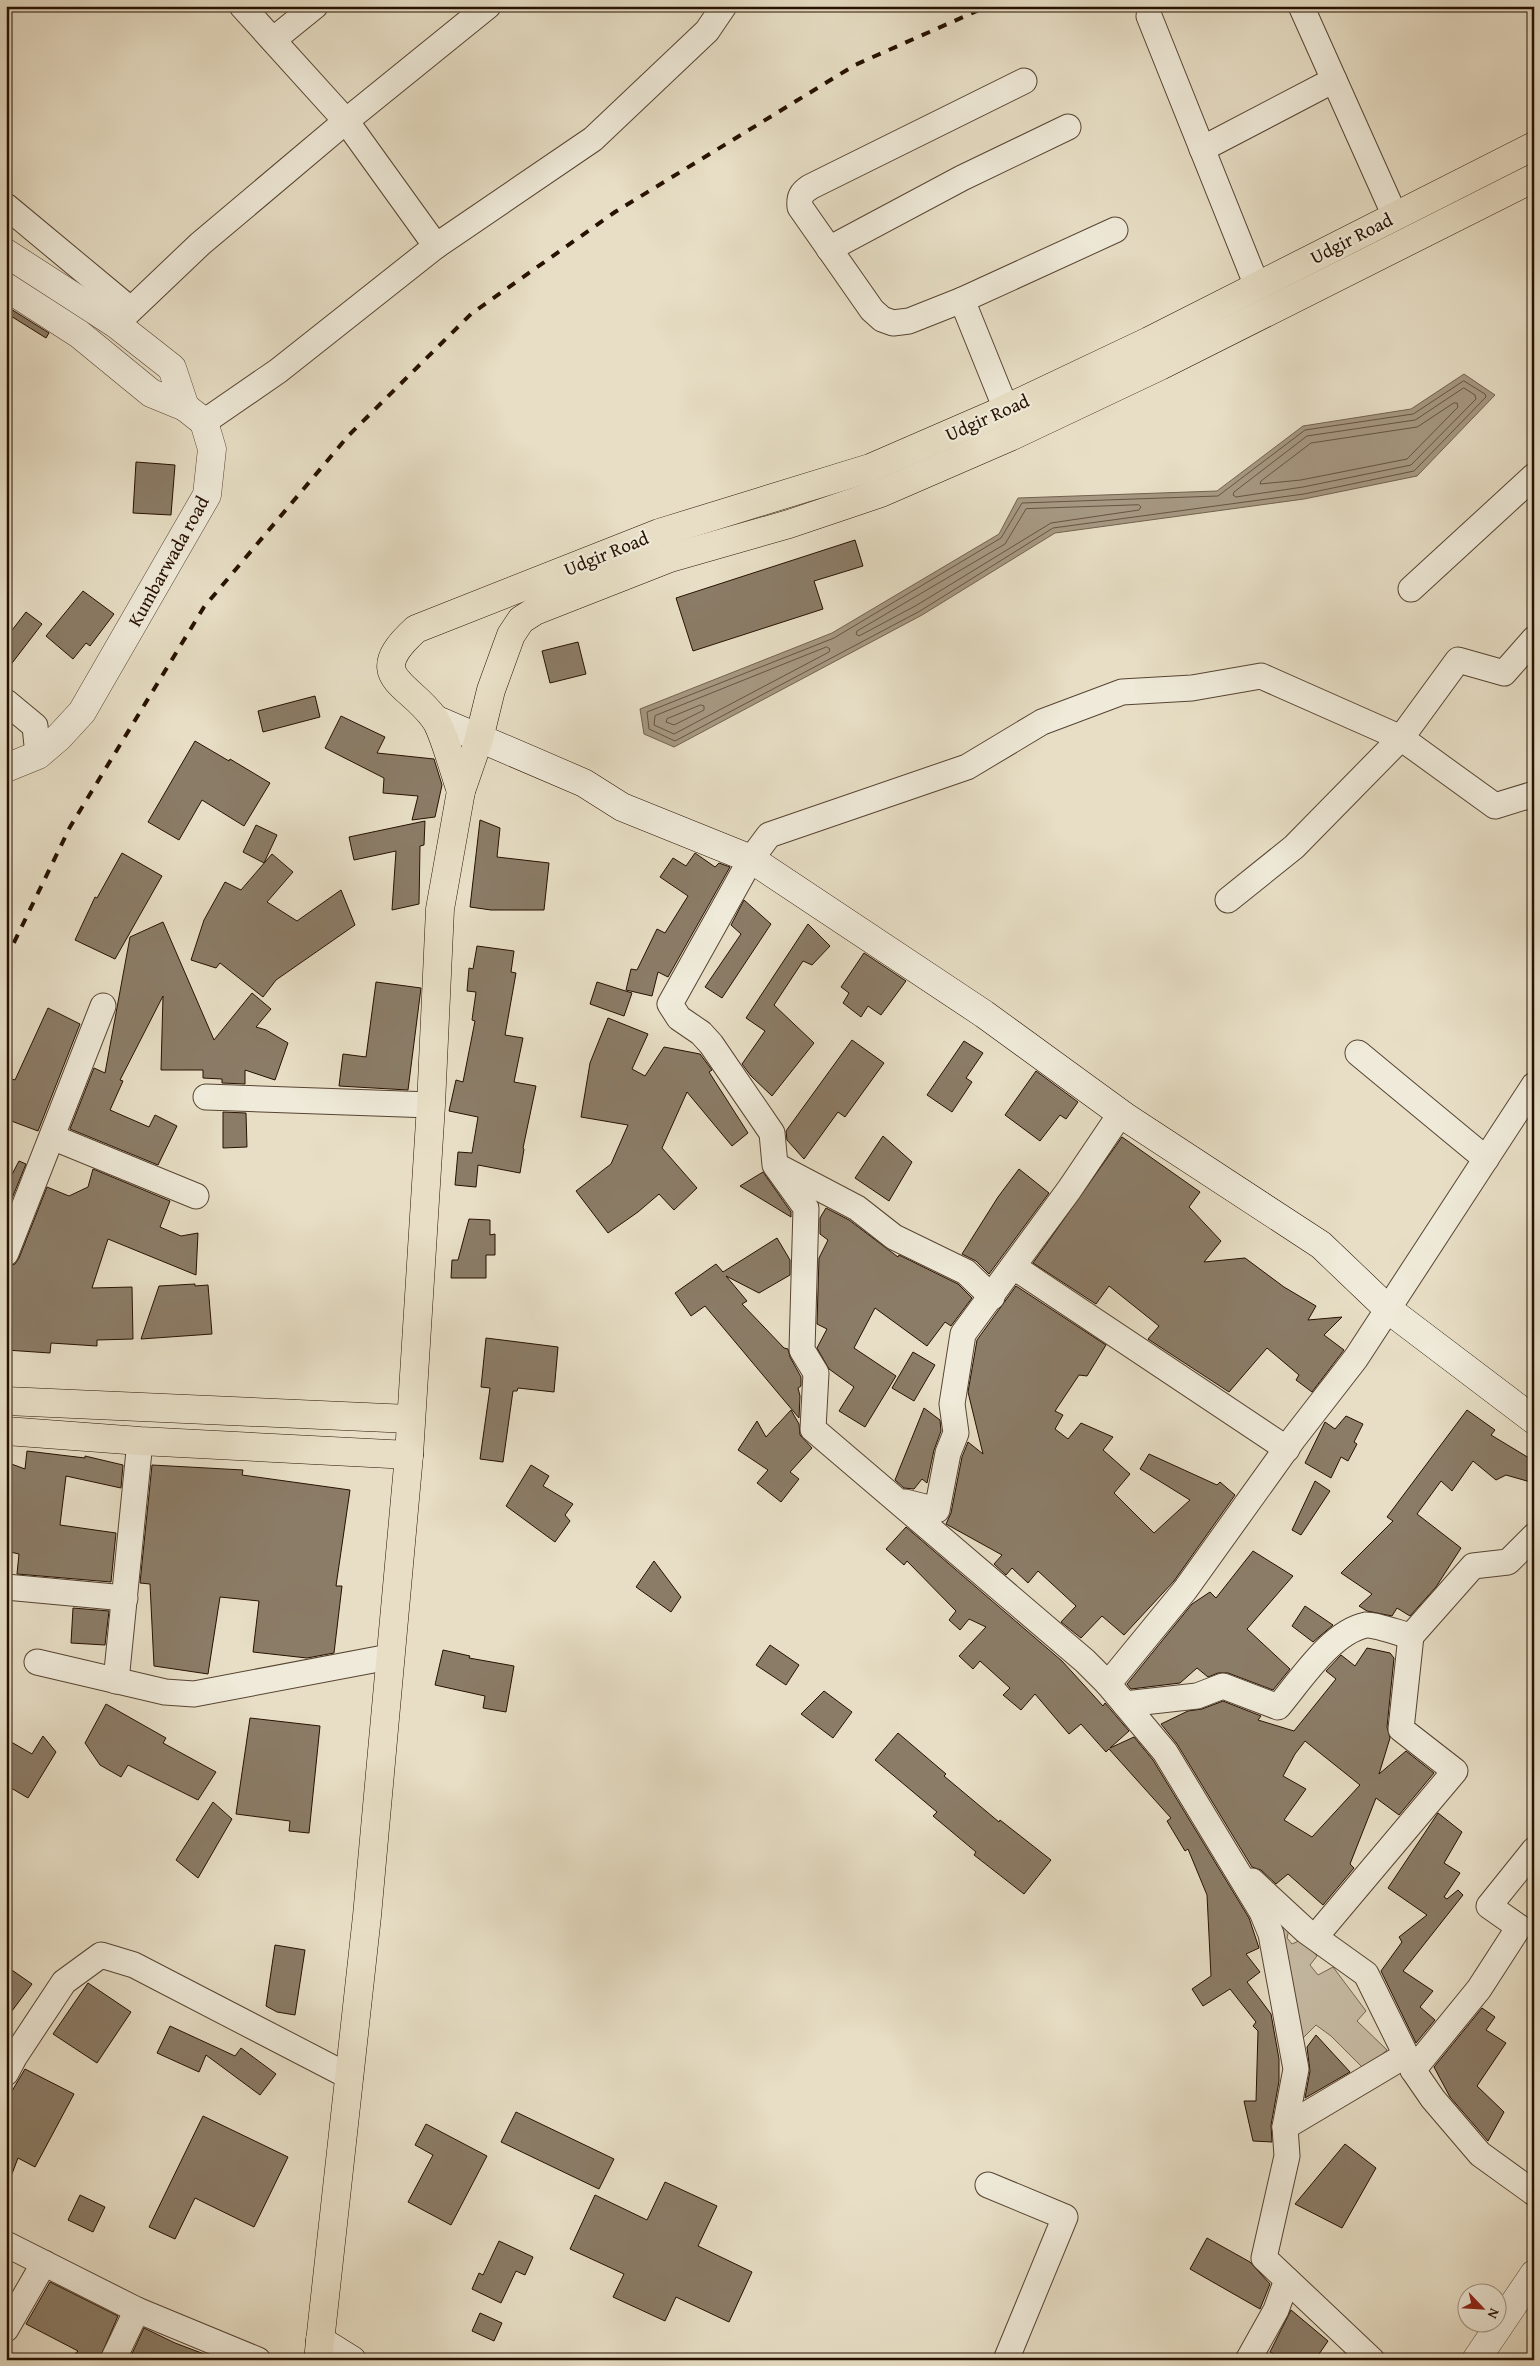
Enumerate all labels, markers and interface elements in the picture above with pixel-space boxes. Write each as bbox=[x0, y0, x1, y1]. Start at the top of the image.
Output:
street label: Udgir Road bbox=[1305, 205, 1398, 271]
street label: Udgir Road bbox=[941, 386, 1034, 448]
street label: Kumbarwada road bbox=[120, 490, 216, 631]
street label: Udgir Road bbox=[559, 523, 653, 583]
north arrow bbox=[1458, 2284, 1508, 2334]
text: N bbox=[1482, 2305, 1505, 2323]

